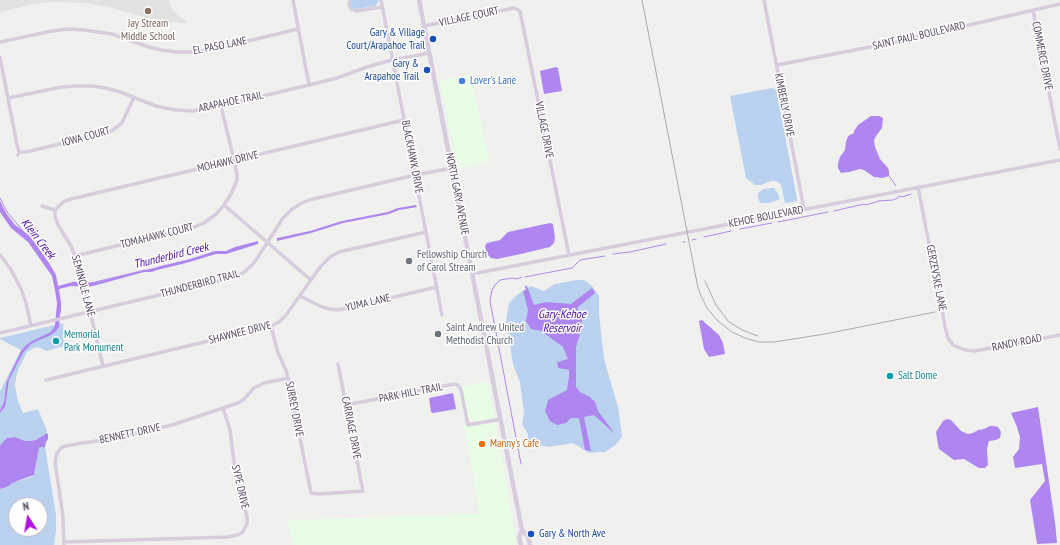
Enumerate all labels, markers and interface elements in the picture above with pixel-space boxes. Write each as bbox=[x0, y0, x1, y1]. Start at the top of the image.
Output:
street label: VILLAGE COURT bbox=[438, 4, 500, 30]
marker: Jay Stream Middle School bbox=[143, 6, 153, 16]
place label: Jay Stream Middle School bbox=[121, 17, 175, 43]
street label: SAINT PAUL BOULEVARD bbox=[871, 19, 967, 53]
street label: COMMERCE DRIVE bbox=[1029, 20, 1055, 92]
place label: Gary & Village Court/Arapahoe Trail bbox=[347, 26, 425, 52]
street label: EL PASO LANE bbox=[192, 34, 248, 58]
marker: Gary & Village Court/Arapahoe Trail bbox=[428, 34, 438, 44]
place label: Gary & Arapahoe Trail bbox=[364, 57, 419, 83]
marker: Gary & Arapahoe Trail bbox=[422, 65, 432, 75]
street label: KIMBERLY DRIVE bbox=[771, 72, 797, 138]
place label: Lover's Lane bbox=[470, 74, 516, 88]
marker: Lover's Lane bbox=[457, 76, 467, 86]
street label: ARAPAHOE TRAIL bbox=[197, 89, 265, 115]
street label: VILLAGE DRIVE bbox=[532, 100, 556, 160]
street label: BLACKHAWK DRIVE bbox=[398, 119, 426, 195]
street label: IOWA COURT bbox=[60, 124, 112, 150]
street label: MOHAWK DRIVE bbox=[196, 149, 260, 175]
street label: NORTH GARY AVENUE bbox=[443, 152, 471, 236]
street label: KEHOE BOULEVARD bbox=[727, 203, 805, 231]
water label: Klein Creek bbox=[18, 216, 58, 262]
street label: TOMAHAWK COURT bbox=[119, 221, 195, 251]
water label: Thunderbird Creek bbox=[132, 240, 210, 272]
street label: GERZEVSKE LANE bbox=[923, 244, 949, 312]
place label: Fellowship Church of Carol Stream bbox=[417, 248, 487, 274]
street label: SEMINOLE LANE bbox=[68, 254, 98, 318]
marker: Fellowship Church of Carol Stream bbox=[404, 256, 414, 266]
street label: THUNDERBIRD TRAIL bbox=[159, 267, 241, 301]
street label: YUMA LANE bbox=[344, 291, 392, 315]
water label: Gary-Kehoe Reservoir bbox=[538, 308, 586, 336]
street label: SHAWNEE DRIVE bbox=[207, 319, 273, 347]
place label: Saint Andrew United Methodist Church bbox=[446, 321, 524, 347]
place label: Memorial Park Monument bbox=[64, 328, 124, 354]
marker: Saint Andrew United Methodist Church bbox=[433, 329, 443, 339]
street label: RANDY ROAD bbox=[991, 332, 1043, 354]
marker: Memorial Park Monument bbox=[51, 336, 61, 346]
place label: Salt Dome bbox=[898, 369, 937, 383]
marker: Salt Dome bbox=[885, 371, 895, 381]
street label: SURREY DRIVE bbox=[282, 380, 306, 438]
street label: PARK HILL TRAIL bbox=[378, 380, 444, 406]
street label: CARRIAGE DRIVE bbox=[338, 395, 364, 461]
street label: BENNETT DRIVE bbox=[98, 421, 162, 447]
place label: Manny's Cafe bbox=[490, 437, 539, 451]
marker: Manny's Cafe bbox=[477, 439, 487, 449]
street label: SYPE DRIVE bbox=[228, 464, 252, 510]
north arrow bbox=[8, 497, 48, 537]
text: N bbox=[22, 499, 30, 514]
place label: Gary & North Ave bbox=[539, 527, 606, 541]
marker: Gary & North Ave bbox=[526, 529, 536, 539]

